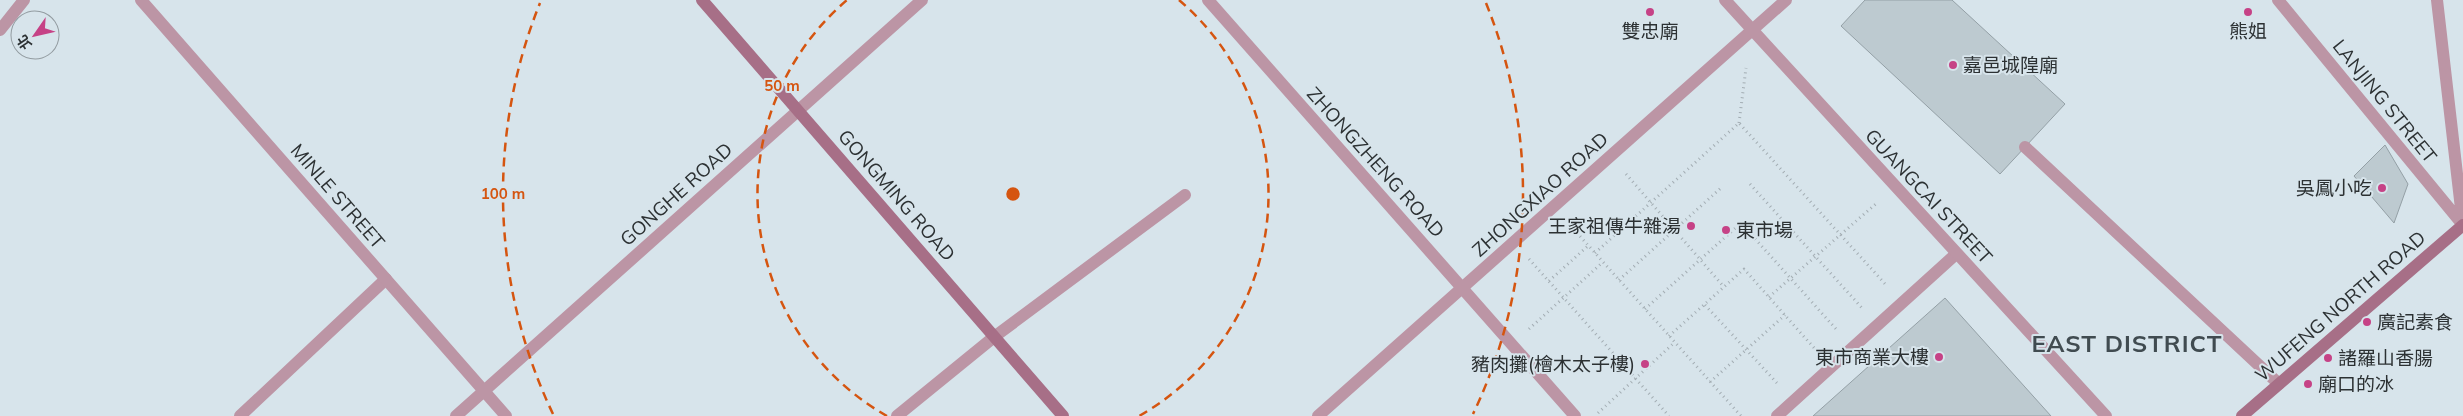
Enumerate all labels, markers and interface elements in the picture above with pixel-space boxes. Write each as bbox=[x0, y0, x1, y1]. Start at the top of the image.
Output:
marker: 雙忠廟 bbox=[1644, 6, 1656, 18]
marker: 熊姐 bbox=[2242, 6, 2254, 18]
north arrow bbox=[10, 10, 60, 60]
place label: 雙忠廟 bbox=[1621, 19, 1679, 43]
place label: 熊姐 bbox=[2229, 19, 2267, 43]
text: 北 bbox=[13, 31, 36, 53]
street label: LANJING STREET bbox=[2328, 34, 2443, 168]
place label: 嘉邑城隍廟 bbox=[1963, 53, 2058, 77]
marker: 嘉邑城隍廟 bbox=[1947, 59, 1959, 71]
text: 50 m bbox=[764, 76, 800, 95]
street label: ZHONGZHENG ROAD bbox=[1302, 82, 1450, 242]
street label: GUANGCAI STREET bbox=[1860, 123, 1998, 269]
street label: GONGMING ROAD bbox=[833, 124, 961, 266]
street label: ZHONGXIAO ROAD bbox=[1467, 127, 1613, 261]
street label: GONGHE ROAD bbox=[615, 137, 737, 251]
street label: MINLE STREET bbox=[286, 138, 391, 254]
place label: 吳鳳小吃 bbox=[2296, 176, 2372, 200]
marker: 吳鳳小吃 bbox=[2376, 182, 2388, 194]
text: 100 m bbox=[481, 184, 525, 203]
centre of rings bbox=[1004, 185, 1022, 203]
place label: 王家祖傳牛雜湯 bbox=[1548, 214, 1681, 238]
place label: 東市場 bbox=[1736, 218, 1793, 242]
marker: 王家祖傳牛雜湯 bbox=[1685, 220, 1697, 232]
marker: 東市場 bbox=[1720, 224, 1732, 236]
street label: WUFENG NORTH ROAD bbox=[2250, 225, 2430, 387]
place label: 廣記素食 bbox=[2377, 310, 2453, 334]
marker: 廣記素食 bbox=[2361, 316, 2373, 328]
district label: EAST DISTRICT bbox=[2031, 328, 2223, 358]
place label: 東市商業大樓 bbox=[1815, 345, 1929, 369]
place label: 諸羅山香腸 bbox=[2338, 346, 2433, 370]
marker: 東市商業大樓 bbox=[1933, 351, 1945, 363]
place label: 豬肉攤(檜木太子樓) bbox=[1471, 352, 1635, 376]
marker: 諸羅山香腸 bbox=[2322, 352, 2334, 364]
marker: 豬肉攤(檜木太子樓) bbox=[1639, 358, 1651, 370]
place label: 廟口的冰 bbox=[2318, 372, 2394, 396]
marker: 廟口的冰 bbox=[2302, 378, 2314, 390]

